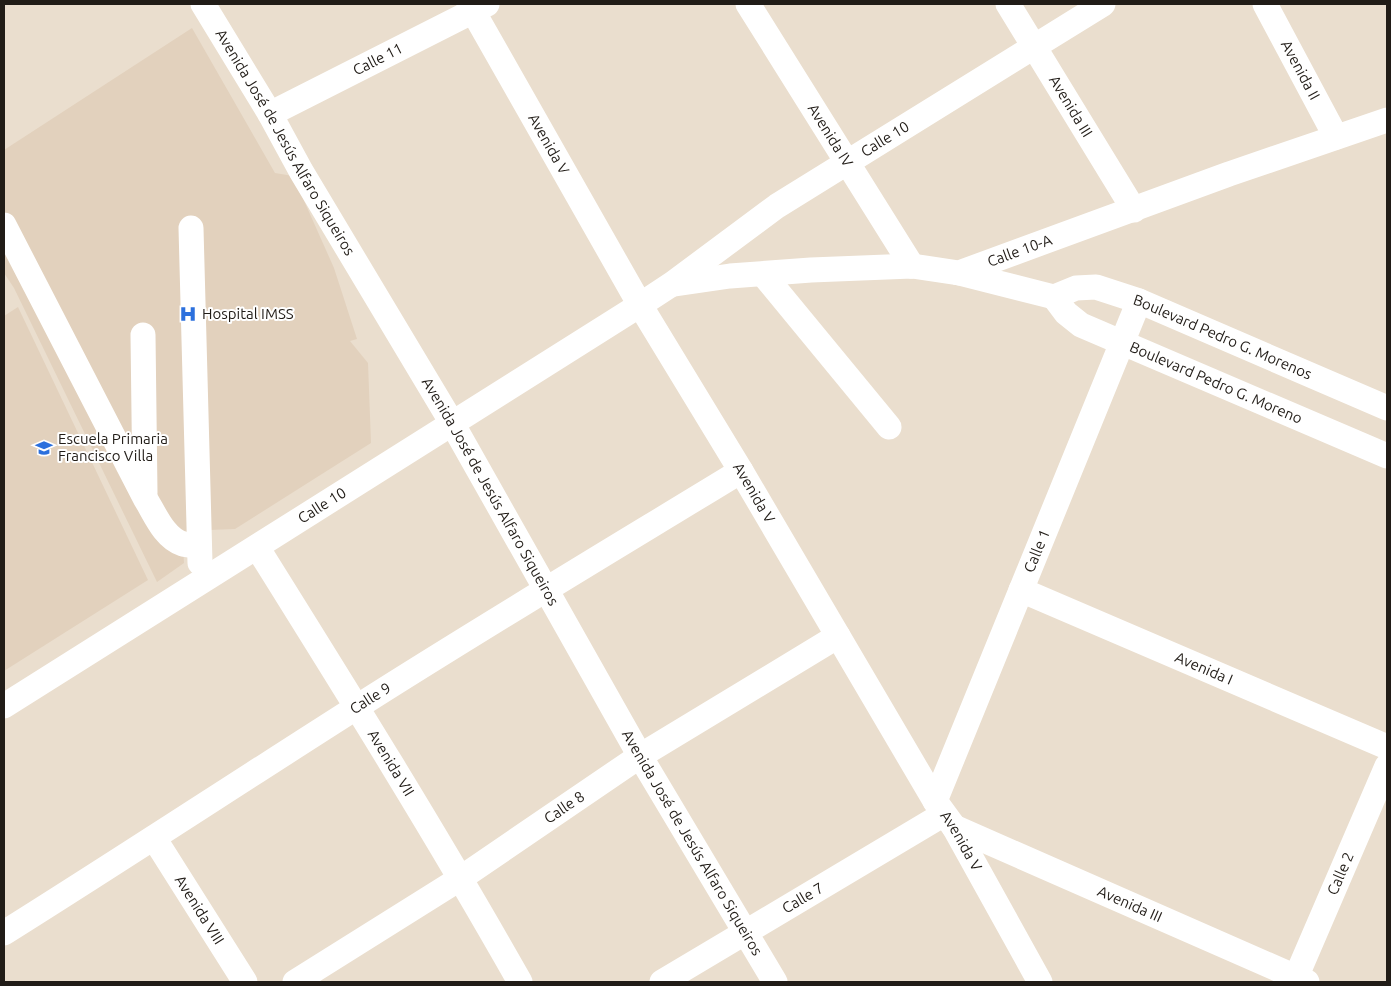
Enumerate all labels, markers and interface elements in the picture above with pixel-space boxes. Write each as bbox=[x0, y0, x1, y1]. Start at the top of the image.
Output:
street label: Avenida José de Jesús Alfaro Siqueiros bbox=[212, 26, 359, 258]
street label: Avenida II bbox=[1278, 37, 1324, 103]
street label: Calle 11 bbox=[350, 39, 405, 79]
street label: Avenida III bbox=[1046, 72, 1096, 140]
street label: Avenida IV bbox=[805, 101, 857, 170]
street label: Avenida V bbox=[525, 110, 573, 177]
street label: Calle 10 bbox=[858, 117, 912, 160]
street label: Calle 10-A bbox=[985, 231, 1054, 270]
street label: Boulevard Pedro G. Morenos bbox=[1130, 292, 1314, 384]
hospital icon: Hospital IMSS bbox=[178, 304, 198, 324]
place label: Hospital IMSS bbox=[202, 305, 294, 322]
street label: Boulevard Pedro G. Moreno bbox=[1127, 338, 1305, 428]
street label: Avenida José de Jesús Alfaro Siqueiros bbox=[419, 374, 562, 608]
place label: Escuela Primaria Francisco Villa bbox=[58, 430, 168, 464]
school or university icon: Escuela Primaria Francisco Villa bbox=[34, 438, 54, 458]
street label: Avenida V bbox=[730, 460, 779, 526]
street label: Calle 10 bbox=[295, 484, 349, 526]
street label: Calle 1 bbox=[1020, 527, 1053, 575]
street label: Avenida I bbox=[1173, 648, 1236, 688]
street label: Calle 9 bbox=[347, 679, 394, 717]
street label: Avenida VII bbox=[365, 726, 418, 799]
street label: Avenida José de Jesús Alfaro Siqueiros bbox=[619, 727, 766, 958]
street label: Calle 8 bbox=[541, 787, 587, 827]
street label: Avenida V bbox=[937, 807, 986, 874]
street label: Calle 2 bbox=[1324, 849, 1357, 897]
street label: Avenida VIII bbox=[172, 872, 228, 947]
street label: Calle 7 bbox=[779, 879, 826, 916]
street label: Avenida III bbox=[1095, 882, 1165, 925]

